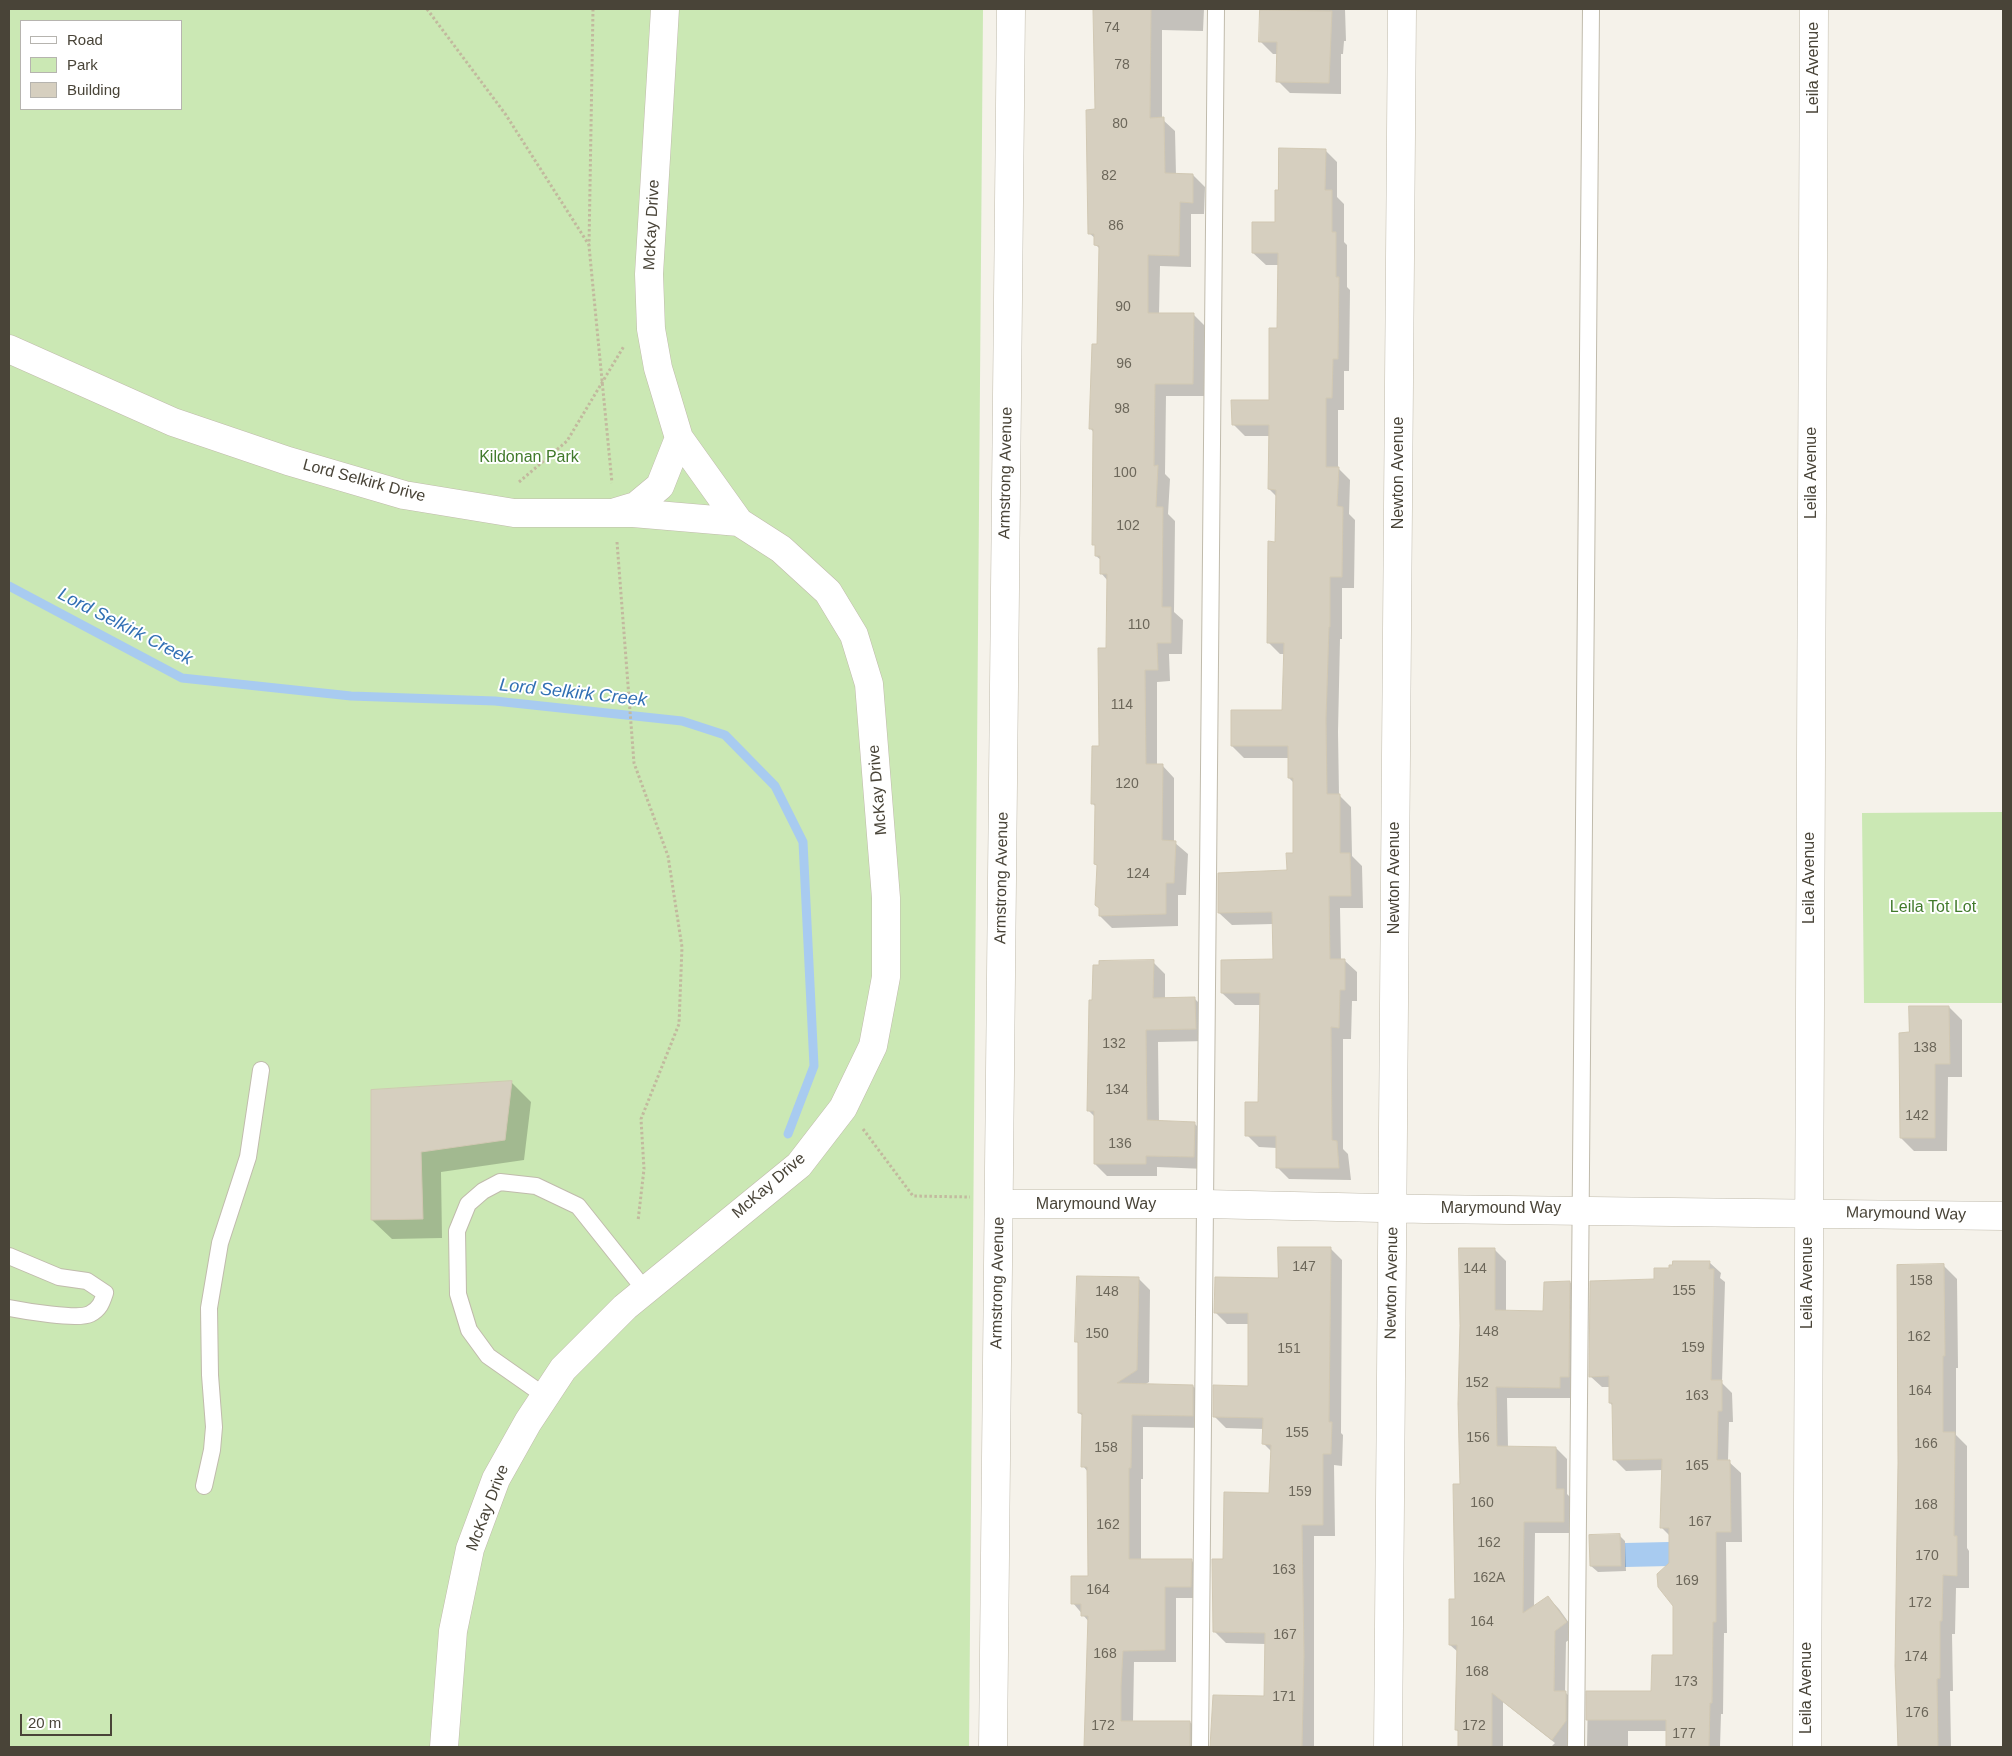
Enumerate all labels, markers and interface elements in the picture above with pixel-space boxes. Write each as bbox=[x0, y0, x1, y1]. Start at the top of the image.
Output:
legend bbox=[20, 20, 182, 110]
house number: 74 bbox=[1104, 20, 1120, 36]
street label: Leila Avenue bbox=[1804, 22, 1824, 114]
text: Road bbox=[67, 31, 103, 48]
text: Park bbox=[67, 56, 98, 73]
house number: 78 bbox=[1114, 57, 1130, 73]
text: Building bbox=[67, 81, 120, 98]
house number: 80 bbox=[1112, 116, 1128, 132]
house number: 82 bbox=[1101, 168, 1117, 184]
street label: McKay Drive bbox=[640, 179, 664, 271]
house number: 86 bbox=[1108, 218, 1124, 234]
house number: 90 bbox=[1115, 299, 1131, 315]
house number: 96 bbox=[1116, 356, 1132, 372]
house number: 98 bbox=[1114, 401, 1130, 417]
street label: Armstrong Avenue bbox=[995, 407, 1017, 539]
street label: Newton Avenue bbox=[1389, 417, 1409, 529]
street label: Leila Avenue bbox=[1802, 427, 1822, 519]
park label: Kildonan Park bbox=[479, 448, 579, 468]
street label: Lord Selkirk Drive bbox=[301, 455, 427, 507]
house number: 100 bbox=[1113, 465, 1137, 481]
house number: 102 bbox=[1116, 518, 1140, 534]
water label: Lord Selkirk Creek bbox=[54, 584, 196, 670]
house number: 110 bbox=[1128, 617, 1150, 633]
water label: Lord Selkirk Creek bbox=[498, 675, 648, 711]
house number: 114 bbox=[1111, 697, 1133, 713]
street label: McKay Drive bbox=[864, 744, 892, 836]
house number: 120 bbox=[1115, 776, 1139, 792]
street label: Armstrong Avenue bbox=[991, 812, 1013, 944]
street label: Newton Avenue bbox=[1385, 822, 1405, 934]
street label: Leila Avenue bbox=[1800, 832, 1820, 924]
house number: 124 bbox=[1126, 866, 1150, 882]
park label: Leila Tot Lot bbox=[1890, 898, 1976, 918]
house number: 132 bbox=[1102, 1036, 1126, 1052]
house number: 138 bbox=[1913, 1040, 1937, 1056]
house number: 134 bbox=[1105, 1082, 1129, 1098]
house number: 142 bbox=[1905, 1108, 1929, 1124]
house number: 136 bbox=[1108, 1136, 1132, 1152]
street label: McKay Drive bbox=[728, 1149, 810, 1223]
street label: Marymound Way bbox=[1036, 1195, 1156, 1215]
street label: Marymound Way bbox=[1441, 1199, 1561, 1219]
street label: Marymound Way bbox=[1846, 1203, 1966, 1225]
street label: Armstrong Avenue bbox=[987, 1217, 1009, 1349]
street label: Newton Avenue bbox=[1381, 1227, 1403, 1339]
street label: Leila Avenue bbox=[1798, 1237, 1818, 1329]
house number: 147 bbox=[1292, 1259, 1316, 1275]
house number: 144 bbox=[1463, 1261, 1487, 1277]
house number: 158 bbox=[1909, 1273, 1933, 1289]
house number: 155 bbox=[1672, 1283, 1696, 1299]
house number: 148 bbox=[1095, 1284, 1119, 1300]
house number: 148 bbox=[1475, 1324, 1499, 1340]
house number: 150 bbox=[1085, 1326, 1109, 1342]
house number: 162 bbox=[1907, 1329, 1931, 1345]
house number: 159 bbox=[1681, 1340, 1705, 1356]
house number: 151 bbox=[1277, 1341, 1301, 1357]
house number: 152 bbox=[1465, 1375, 1489, 1391]
house number: 164 bbox=[1908, 1383, 1932, 1399]
house number: 163 bbox=[1685, 1388, 1709, 1404]
house number: 155 bbox=[1285, 1425, 1309, 1441]
house number: 156 bbox=[1466, 1430, 1490, 1446]
house number: 166 bbox=[1914, 1436, 1938, 1452]
house number: 158 bbox=[1094, 1440, 1118, 1456]
house number: 165 bbox=[1685, 1458, 1709, 1474]
street label: McKay Drive bbox=[463, 1462, 513, 1554]
house number: 159 bbox=[1288, 1484, 1312, 1500]
house number: 160 bbox=[1470, 1495, 1494, 1511]
house number: 168 bbox=[1914, 1497, 1938, 1513]
house number: 167 bbox=[1688, 1514, 1712, 1530]
house number: 162 bbox=[1096, 1517, 1120, 1533]
house number: 162 bbox=[1477, 1535, 1501, 1551]
house number: 170 bbox=[1915, 1548, 1939, 1564]
house number: 163 bbox=[1272, 1562, 1296, 1578]
house number: 162A bbox=[1473, 1570, 1505, 1586]
house number: 169 bbox=[1675, 1573, 1699, 1589]
house number: 164 bbox=[1086, 1582, 1110, 1598]
house number: 172 bbox=[1908, 1595, 1932, 1611]
house number: 164 bbox=[1470, 1614, 1494, 1630]
house number: 167 bbox=[1273, 1627, 1297, 1643]
street label: Leila Avenue bbox=[1797, 1642, 1817, 1734]
house number: 168 bbox=[1093, 1646, 1117, 1662]
house number: 174 bbox=[1904, 1649, 1928, 1665]
house number: 168 bbox=[1465, 1664, 1489, 1680]
house number: 173 bbox=[1674, 1674, 1698, 1690]
house number: 171 bbox=[1272, 1689, 1296, 1705]
scale bar bbox=[22, 1704, 115, 1736]
house number: 176 bbox=[1905, 1705, 1929, 1721]
text: 20 m bbox=[28, 1714, 61, 1731]
house number: 172 bbox=[1091, 1718, 1115, 1734]
house number: 172 bbox=[1462, 1718, 1486, 1734]
house number: 177 bbox=[1672, 1726, 1696, 1742]

